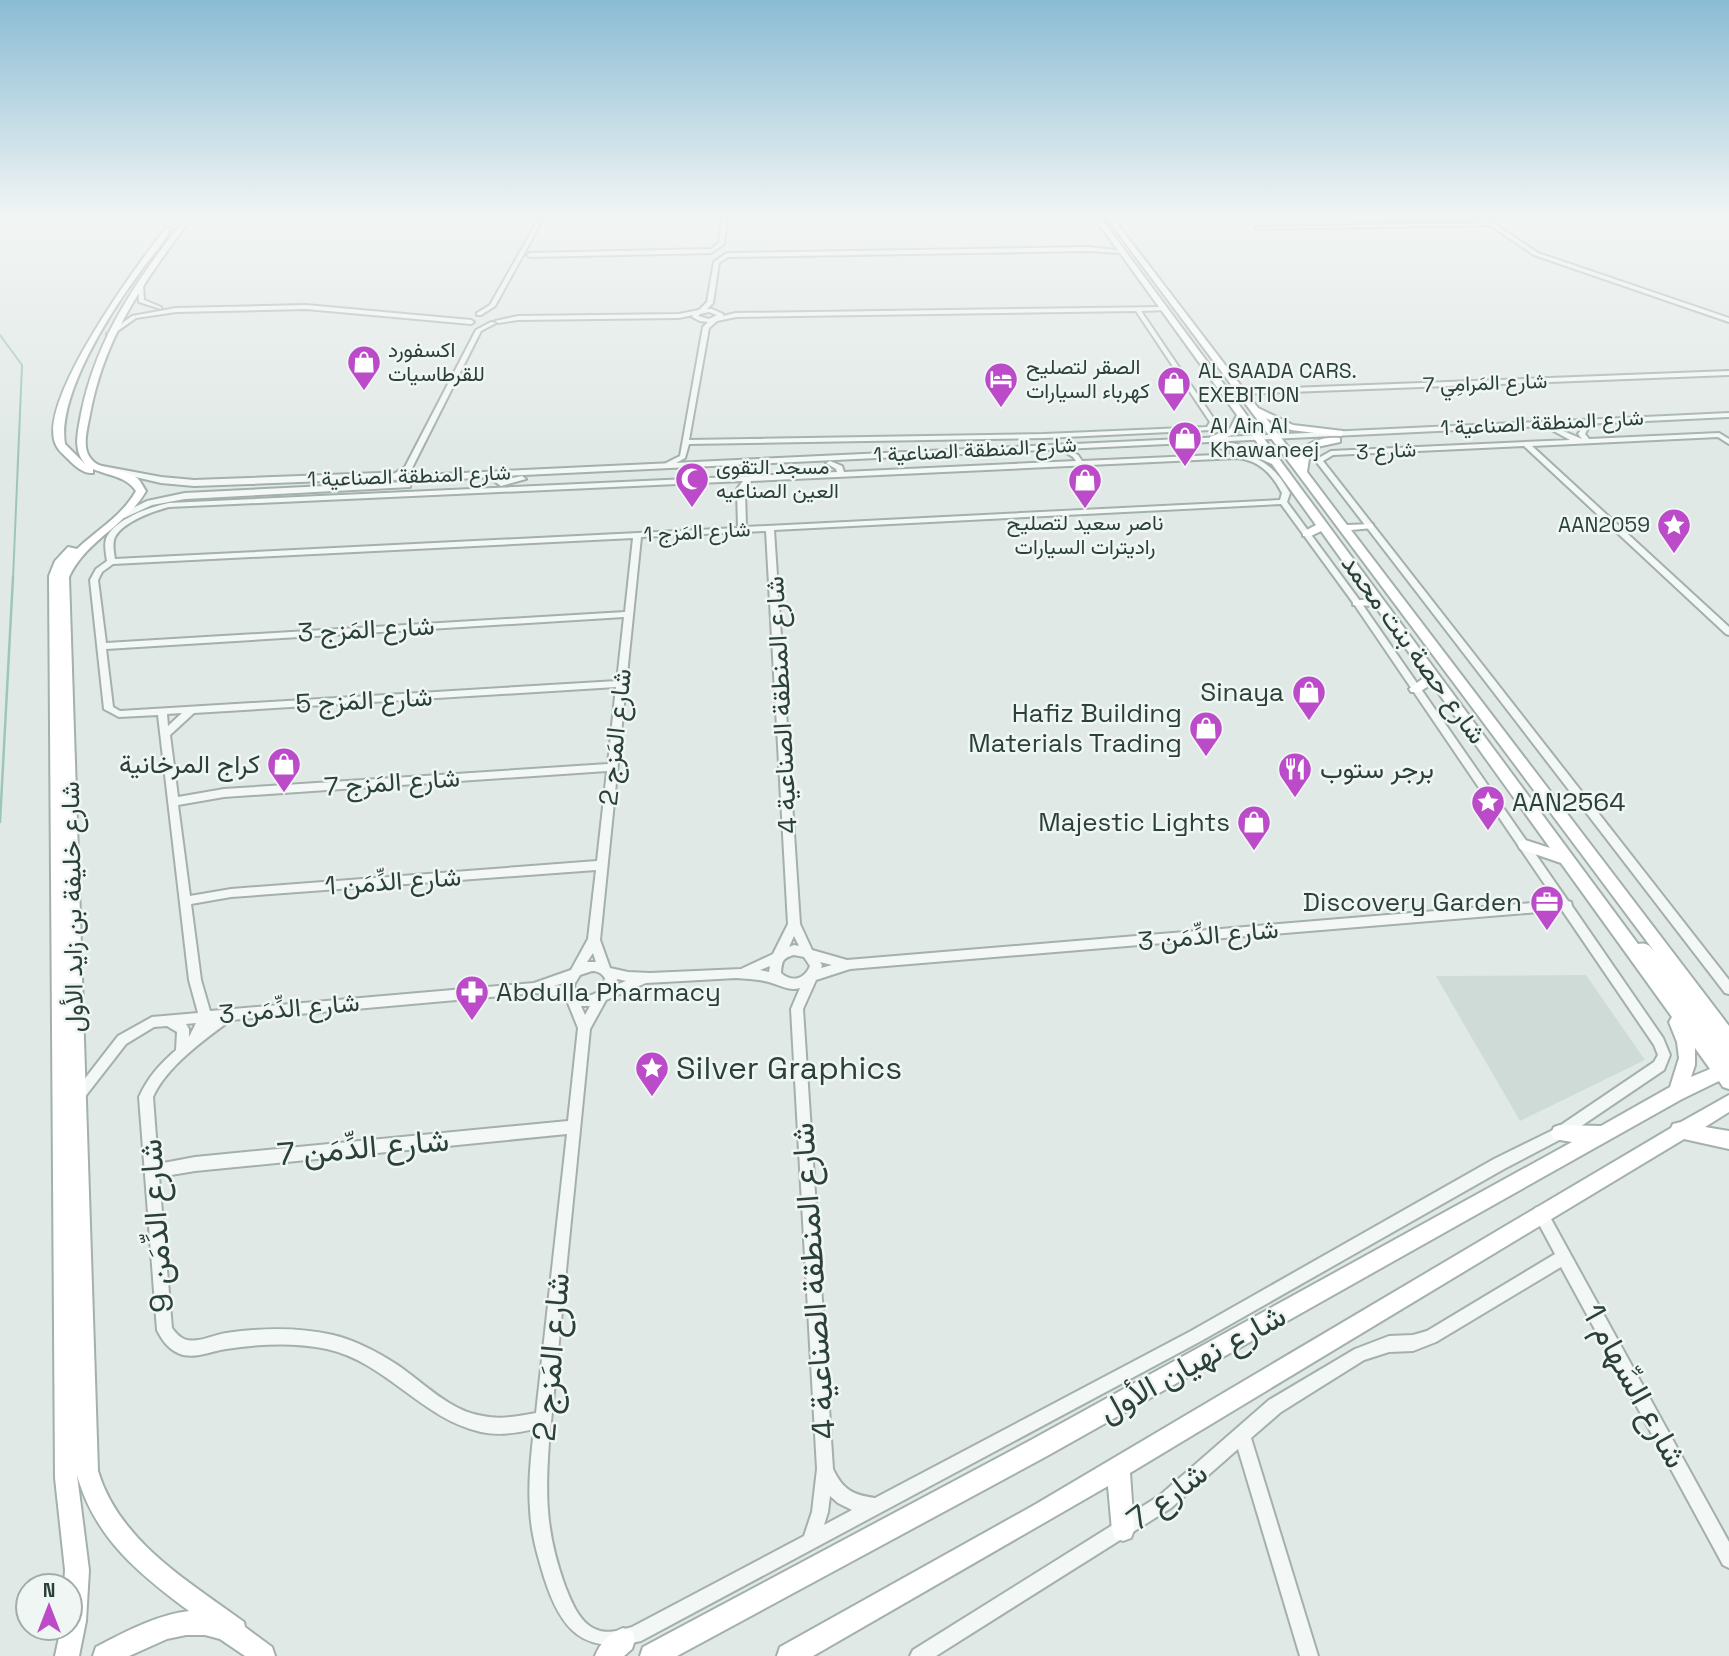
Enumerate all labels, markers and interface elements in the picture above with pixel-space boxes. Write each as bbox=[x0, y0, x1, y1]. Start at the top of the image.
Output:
place label: اكسفورد للقرطاسيات bbox=[388, 336, 485, 387]
shop icon: اكسفورد للقرطاسيات bbox=[345, 343, 383, 392]
place label: الصقر لتصليح كهرباء السيارات bbox=[1026, 353, 1150, 404]
place label: AL SAADA CARS. EXEBITION bbox=[1198, 357, 1357, 408]
hotel icon: الصقر لتصليح كهرباء السيارات bbox=[982, 360, 1020, 409]
shop icon: AL SAADA CARS. EXEBITION bbox=[1155, 364, 1193, 413]
street label: شارع المَرامِي 7 bbox=[1422, 367, 1548, 402]
street label: شارع المنطقة الصناعية 1 bbox=[1440, 404, 1644, 442]
place label: Al Ain Al Khawaneej bbox=[1210, 412, 1319, 463]
shop icon: Al Ain Al Khawaneej bbox=[1166, 419, 1204, 468]
street label: شارع المنطقة الصناعية 1 bbox=[873, 431, 1077, 469]
street label: شارع 3 bbox=[1355, 435, 1417, 467]
place label: مسجد التقوى العين الصناعيه bbox=[716, 453, 839, 504]
street label: شارع المنطقة الصناعية 1 bbox=[307, 458, 511, 494]
mosque icon: مسجد التقوى العين الصناعيه bbox=[673, 460, 711, 509]
shop icon: ناصر سعيد لتصليح راديترات السيارات bbox=[1066, 461, 1104, 510]
place icon: AAN2059 bbox=[1655, 506, 1693, 555]
place label: ناصر سعيد لتصليح راديترات السيارات bbox=[1007, 509, 1163, 560]
place label: AAN2059 bbox=[1558, 511, 1650, 538]
street label: شارع المَزج 1 bbox=[643, 515, 751, 549]
street label: شارع حصة بنت محمد bbox=[1333, 547, 1494, 751]
street label: شارع المنطقة الصناعية 4 bbox=[757, 575, 806, 835]
street label: شارع المَزج 3 bbox=[297, 608, 435, 651]
street label: شارع المَزج 2 bbox=[591, 667, 640, 807]
shop icon: Sinaya bbox=[1290, 673, 1328, 722]
place label: Sinaya bbox=[1200, 675, 1284, 709]
street label: شارع المَزج 5 bbox=[295, 679, 433, 722]
place label: Hafiz Building Materials Trading bbox=[968, 696, 1182, 760]
shop icon: Hafiz Building Materials Trading bbox=[1187, 709, 1225, 758]
shop icon: كراج المرخانية bbox=[265, 745, 303, 794]
place label: كراج المرخانية bbox=[119, 747, 260, 782]
restaurant icon: برجر ستوب bbox=[1276, 750, 1314, 799]
place label: برجر ستوب bbox=[1320, 752, 1434, 786]
street label: شارع المَزج 7 bbox=[323, 760, 461, 805]
street label: شارع خليفة بن زايد الأول bbox=[53, 781, 92, 1033]
place icon: AAN2564 bbox=[1469, 783, 1507, 832]
place label: AAN2564 bbox=[1512, 785, 1625, 819]
shop icon: Majestic Lights bbox=[1235, 803, 1273, 852]
place label: Majestic Lights bbox=[1038, 805, 1230, 839]
street label: شارع الدِّمَن 1 bbox=[324, 859, 462, 904]
office icon: Discovery Garden bbox=[1528, 883, 1566, 932]
place label: Discovery Garden bbox=[1303, 885, 1522, 919]
street label: شارع الدِّمَن 3 bbox=[1136, 912, 1280, 959]
pharmacy icon: Abdulla Pharmacy bbox=[453, 973, 491, 1022]
place label: Abdulla Pharmacy bbox=[496, 975, 721, 1009]
street label: شارع الدِّمَن 3 bbox=[217, 985, 361, 1032]
place label: Silver Graphics bbox=[676, 1048, 902, 1088]
place icon: Silver Graphics bbox=[633, 1049, 671, 1098]
street label: شارع الدِّمَن 7 bbox=[275, 1120, 451, 1176]
street label: شارع المنطقة الصناعية 4 bbox=[782, 1121, 846, 1441]
street label: شارع الدِّمَن 9 bbox=[130, 1138, 184, 1314]
street label: شارع المَزج 2 bbox=[524, 1271, 580, 1443]
street label: شارع نهيان الأول bbox=[1091, 1295, 1294, 1433]
street label: شارع السِّهام 1 bbox=[1572, 1297, 1696, 1476]
street label: شارع 7 bbox=[1119, 1453, 1216, 1541]
north arrow bbox=[14, 1572, 84, 1642]
text: N bbox=[43, 1578, 55, 1603]

